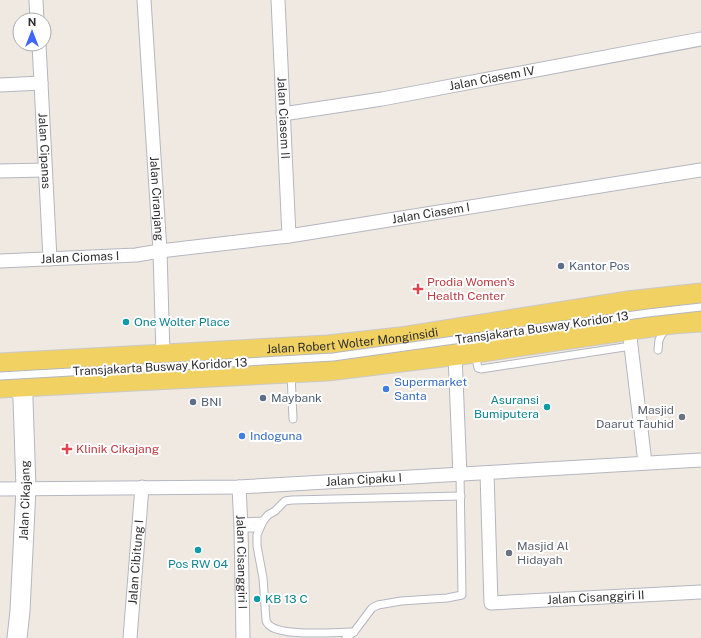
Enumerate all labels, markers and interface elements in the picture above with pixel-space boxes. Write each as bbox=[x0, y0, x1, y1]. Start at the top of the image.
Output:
north arrow bbox=[12, 12, 52, 52]
text: N bbox=[28, 16, 36, 28]
street label: Jalan Ciasem IV bbox=[448, 63, 536, 93]
street label: Jalan Ciasem II bbox=[275, 76, 292, 159]
street label: Jalan Cipanas bbox=[36, 113, 53, 189]
street label: Jalan Ciranjang bbox=[147, 156, 166, 241]
street label: Jalan Ciasem I bbox=[391, 200, 471, 226]
street label: Jalan Ciomas I bbox=[40, 249, 120, 266]
place label: Kantor Pos bbox=[569, 259, 630, 273]
marker: Kantor Pos bbox=[556, 261, 566, 271]
place label: Prodia Women's Health Center bbox=[427, 275, 515, 303]
marker: Prodia Women's Health Center bbox=[412, 283, 424, 295]
street label: Transjakarta Busway Koridor 13 bbox=[454, 309, 630, 347]
place label: One Wolter Place bbox=[134, 315, 230, 329]
marker: One Wolter Place bbox=[121, 317, 131, 327]
street label: Jalan Robert Wolter Monginsidi bbox=[266, 325, 439, 356]
street label: Transjakarta Busway Koridor 13 bbox=[72, 355, 248, 379]
place label: Supermarket Santa bbox=[394, 375, 467, 403]
marker: Supermarket Santa bbox=[381, 384, 391, 394]
place label: Maybank bbox=[271, 391, 322, 405]
marker: Maybank bbox=[258, 393, 268, 403]
place label: Asuransi Bumiputera bbox=[474, 393, 539, 421]
place label: BNI bbox=[201, 395, 222, 409]
marker: BNI bbox=[188, 397, 198, 407]
marker: Asuransi Bumiputera bbox=[542, 402, 552, 412]
place label: Masjid Daarut Tauhid bbox=[596, 403, 674, 431]
marker: Masjid Daarut Tauhid bbox=[677, 412, 687, 422]
place label: Indoguna bbox=[250, 429, 302, 443]
marker: Indoguna bbox=[237, 431, 247, 441]
place label: Klinik Cikajang bbox=[76, 442, 159, 456]
marker: Klinik Cikajang bbox=[61, 443, 73, 455]
street label: Jalan Cikajang bbox=[16, 460, 33, 541]
street label: Jalan Cipaku I bbox=[325, 470, 402, 489]
street label: Jalan Cisanggiri I bbox=[233, 515, 249, 609]
street label: Jalan Cibitung I bbox=[126, 519, 146, 605]
place label: Masjid Al Hidayah bbox=[517, 539, 569, 567]
marker: Pos RW 04 bbox=[193, 545, 203, 555]
marker: Masjid Al Hidayah bbox=[504, 548, 514, 558]
place label: Pos RW 04 bbox=[168, 557, 229, 571]
street label: Jalan Cisanggiri II bbox=[547, 588, 645, 607]
place label: KB 13 C bbox=[265, 592, 308, 606]
marker: KB 13 C bbox=[252, 594, 262, 604]

